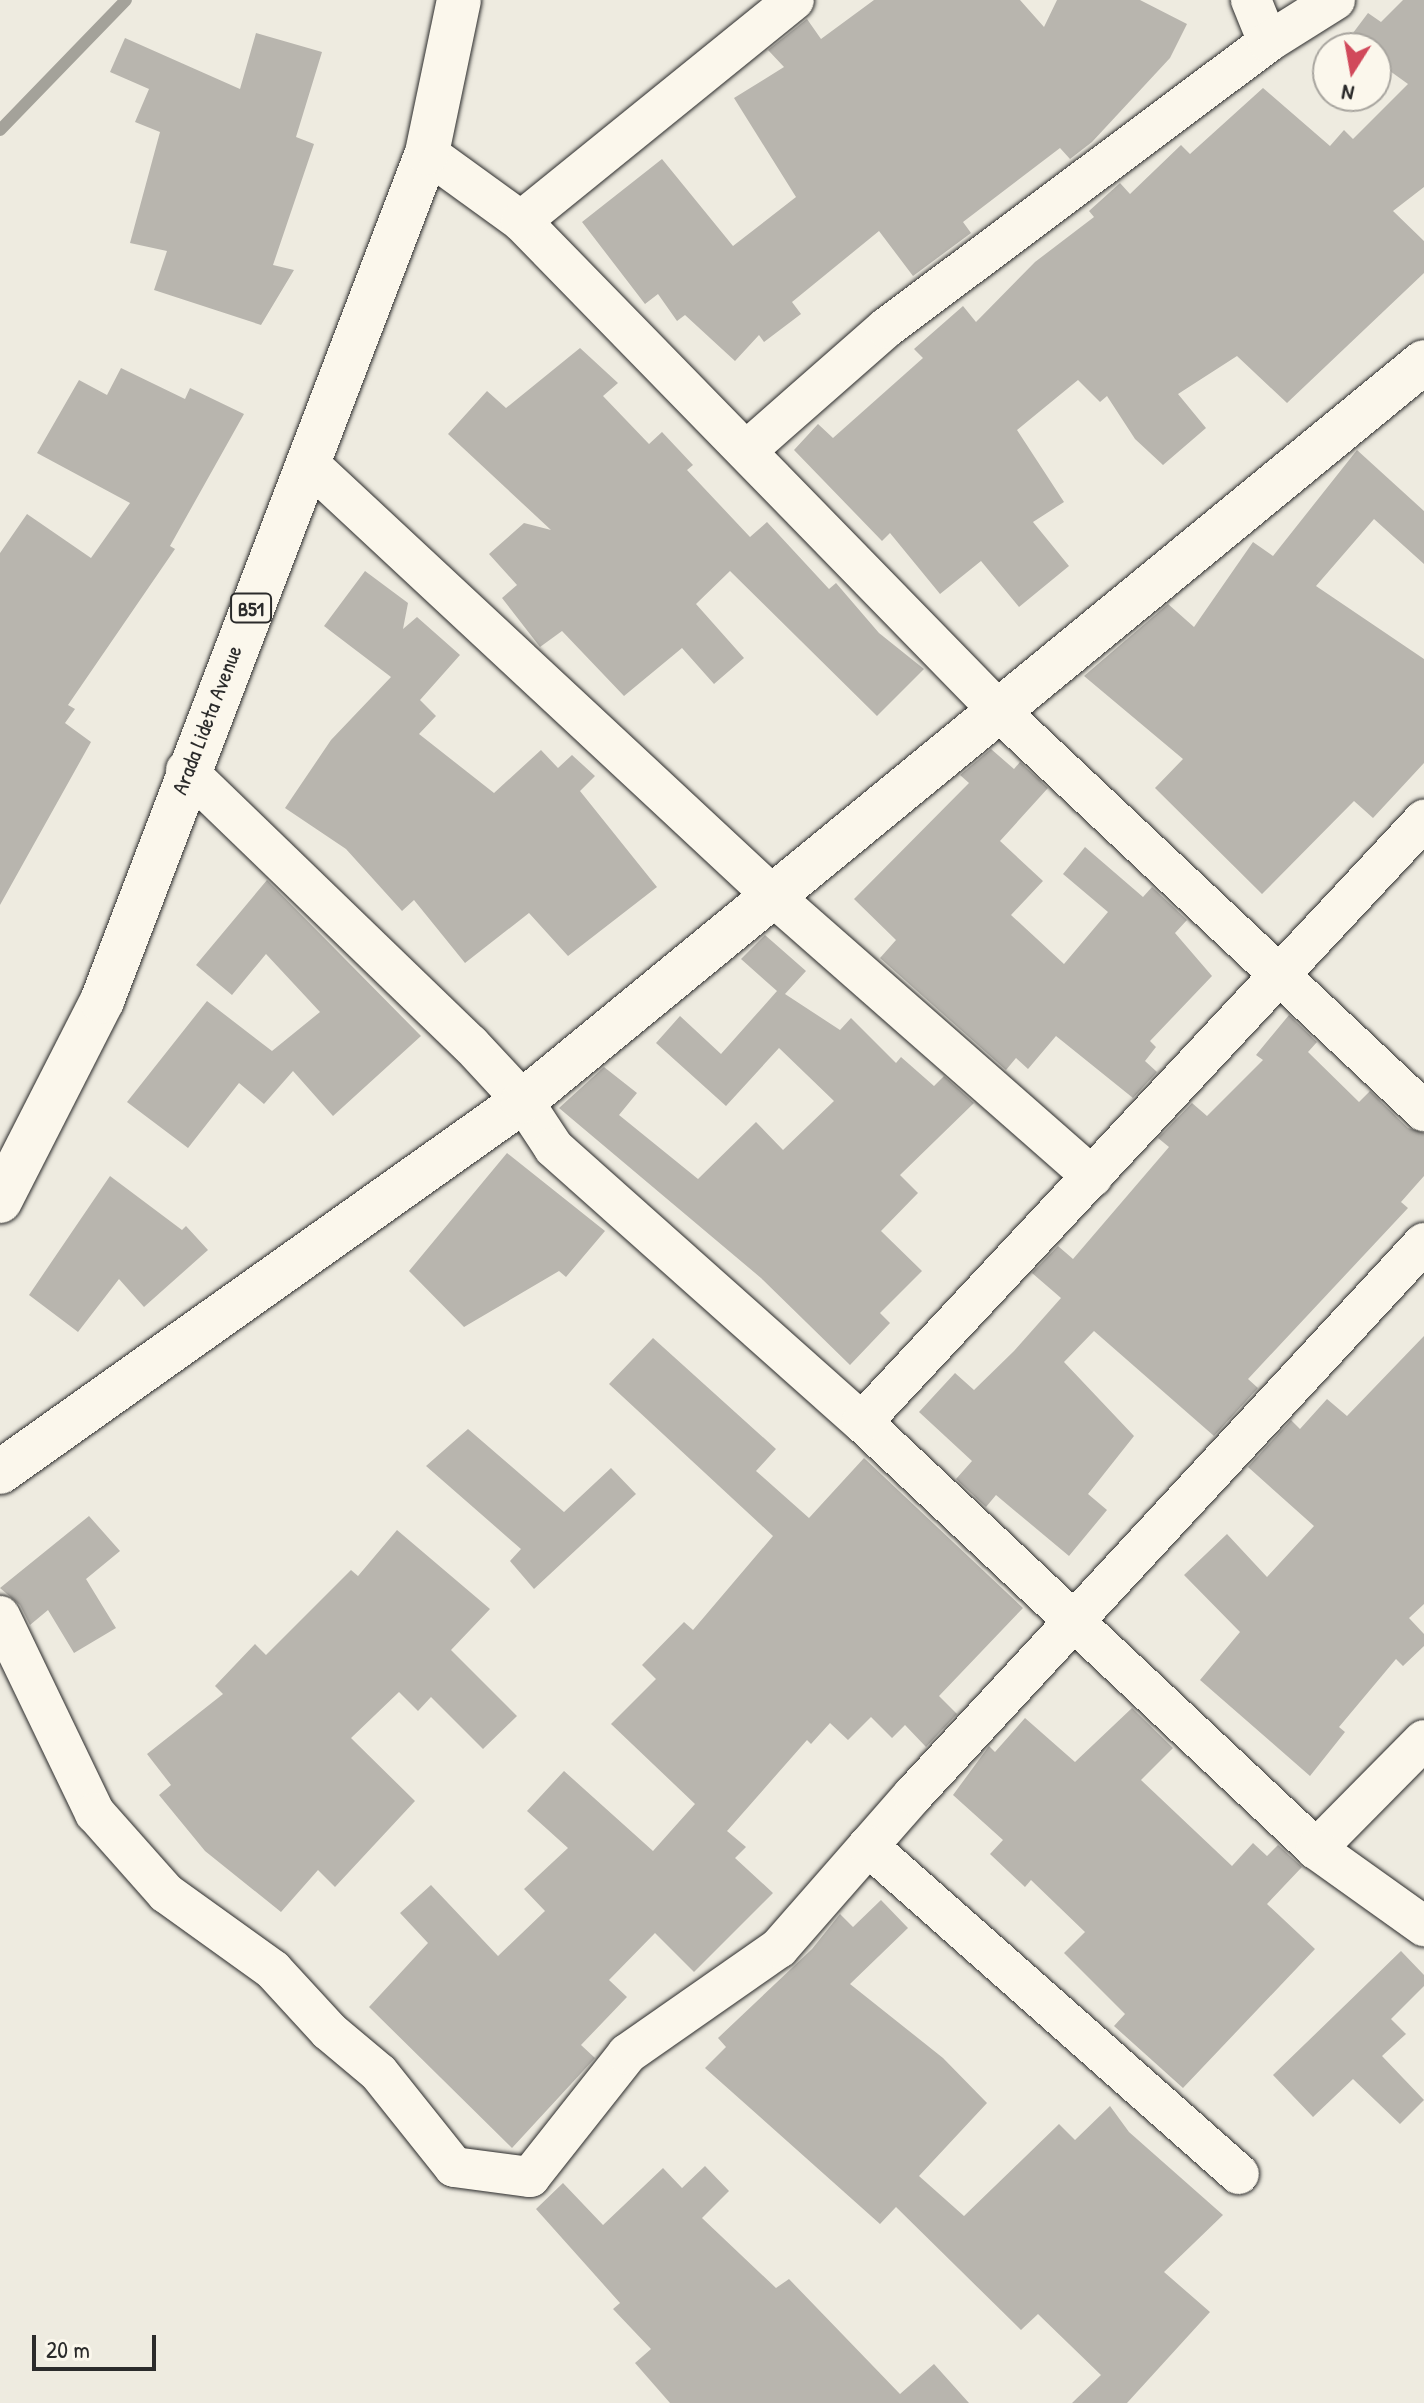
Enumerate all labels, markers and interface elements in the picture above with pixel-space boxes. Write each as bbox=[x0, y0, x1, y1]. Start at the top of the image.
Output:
north arrow bbox=[1312, 32, 1392, 112]
text: N bbox=[1339, 78, 1356, 109]
road number: B51 bbox=[229, 592, 273, 624]
street label: Arada Lideta Avenue bbox=[166, 642, 248, 798]
scale bar bbox=[36, 2319, 160, 2369]
text: 20 m bbox=[46, 2333, 90, 2365]

